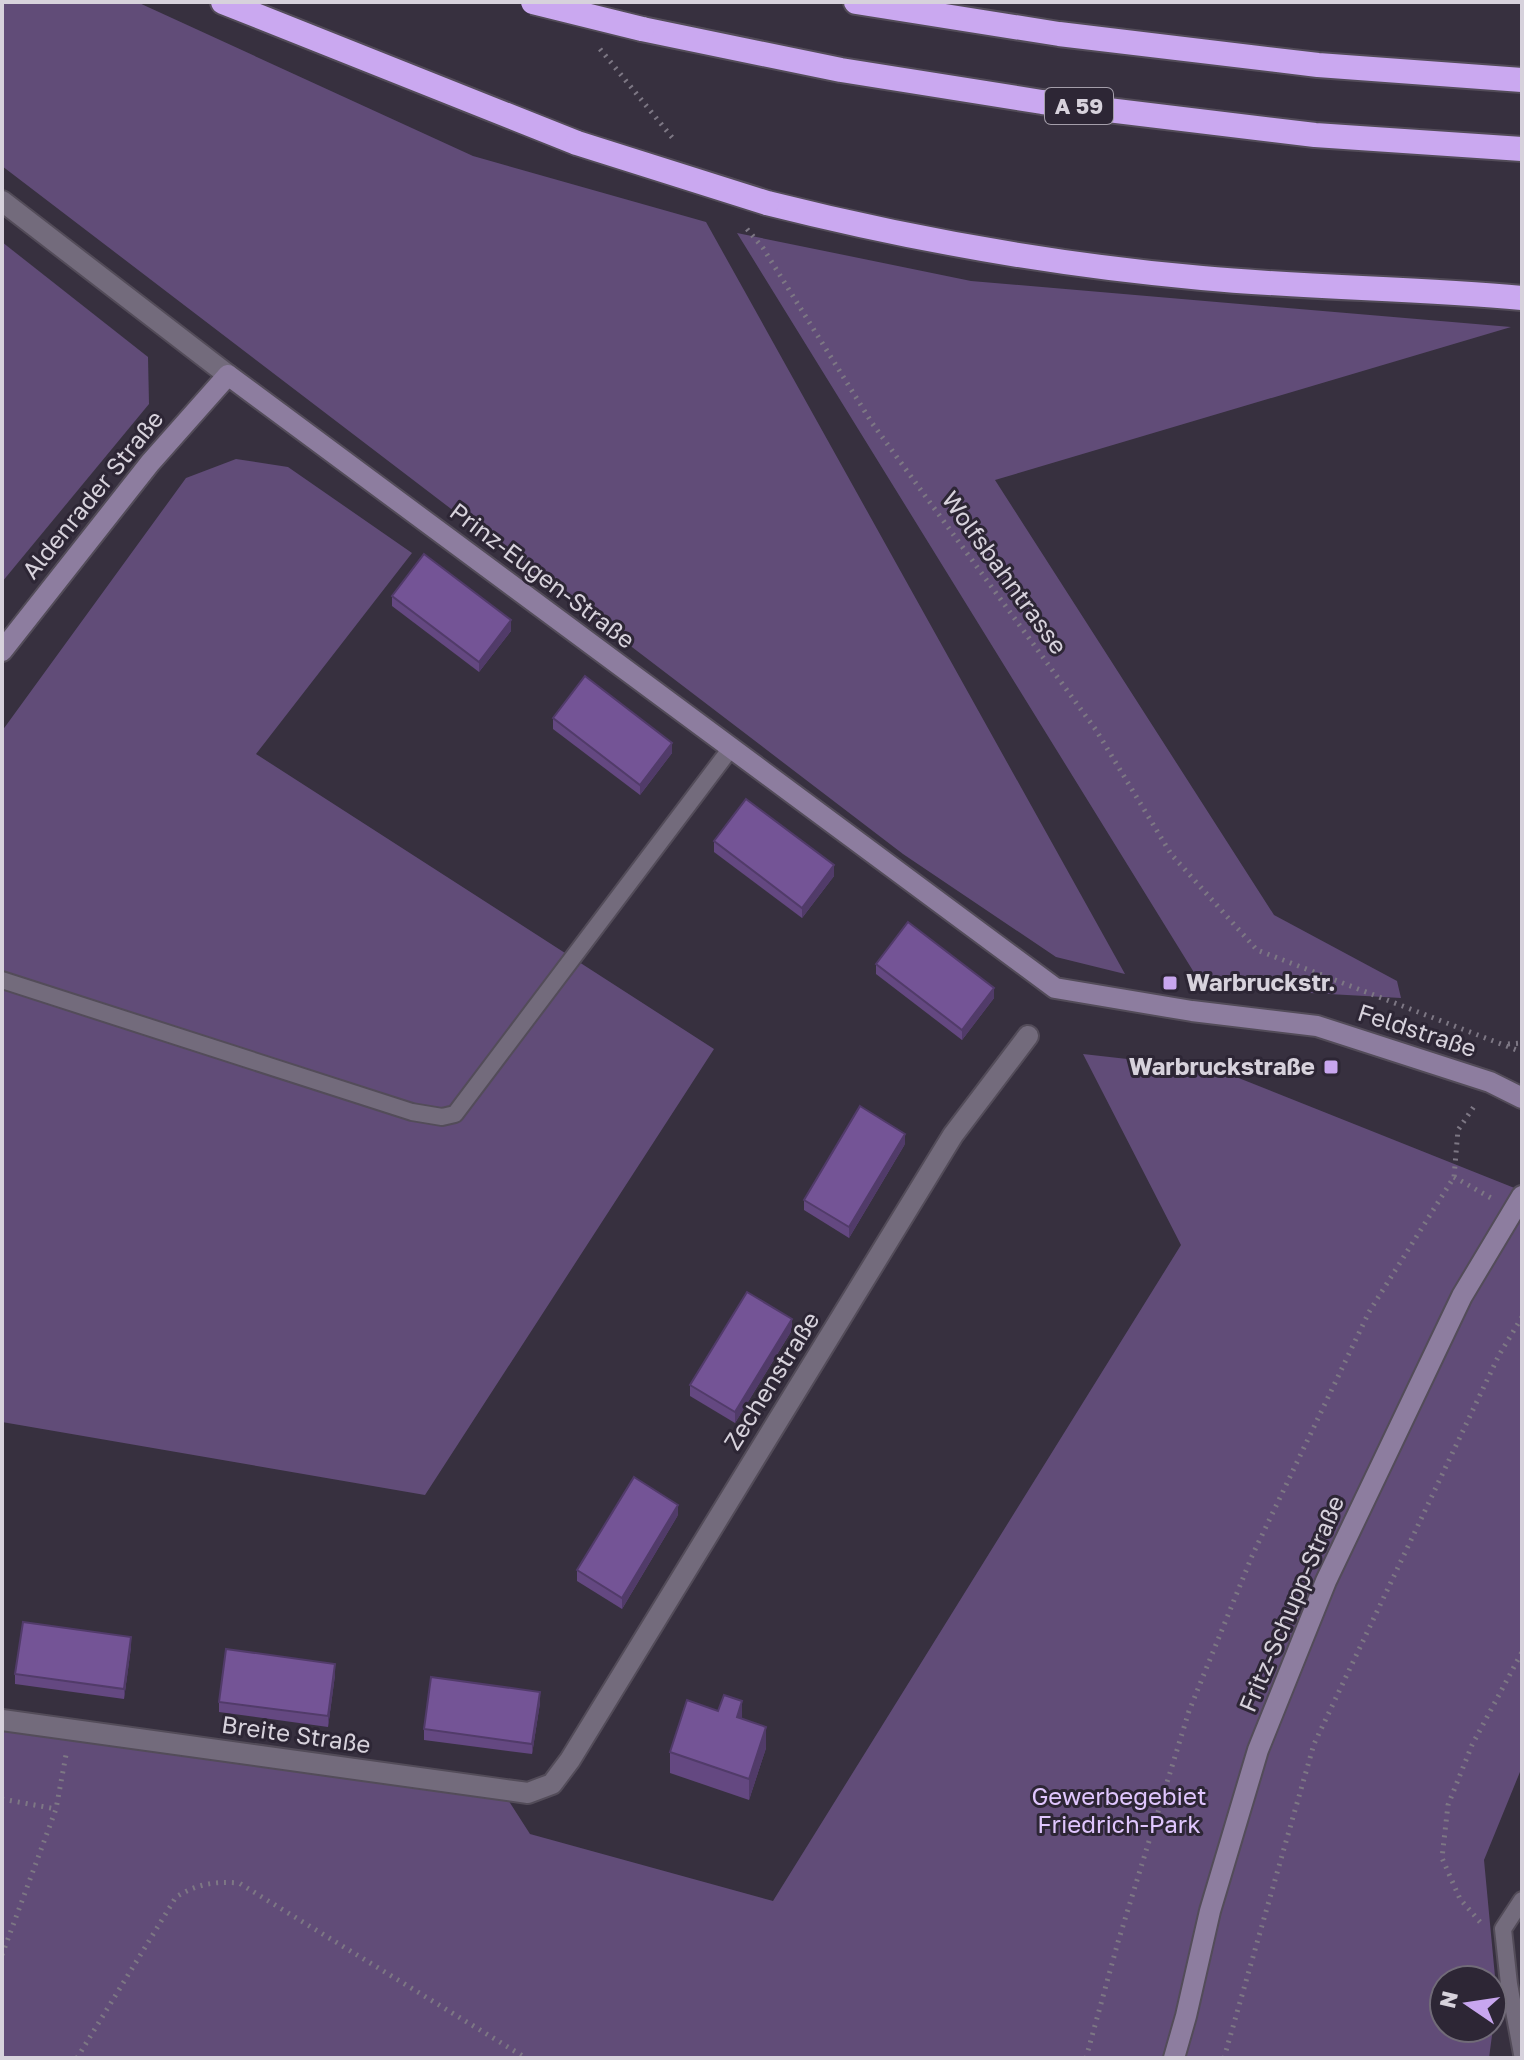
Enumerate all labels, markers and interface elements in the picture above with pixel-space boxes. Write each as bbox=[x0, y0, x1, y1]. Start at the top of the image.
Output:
road number: A 59 bbox=[1045, 88, 1113, 124]
street label: Aldenrader Straße bbox=[15, 404, 169, 584]
street label: Wolfsbahntrasse bbox=[936, 485, 1074, 659]
street label: Prinz-Eugen-Straße bbox=[445, 496, 641, 654]
place label: Warbruckstr. bbox=[1186, 967, 1336, 996]
marker: Warbruckstr. bbox=[1161, 974, 1179, 992]
street label: Feldstraße bbox=[1354, 997, 1480, 1062]
place label: Warbruckstraße bbox=[1129, 1051, 1315, 1080]
marker: Warbruckstraße bbox=[1322, 1058, 1340, 1076]
street label: Zechenstraße bbox=[717, 1306, 825, 1455]
street label: Fritz-Schupp-Straße bbox=[1232, 1491, 1349, 1716]
street label: Breite Straße bbox=[220, 1709, 373, 1758]
park label: Gewerbegebiet Friedrich-Park bbox=[1031, 1781, 1207, 1838]
north arrow bbox=[1428, 1964, 1508, 2044]
text: N bbox=[1433, 1988, 1463, 2011]

